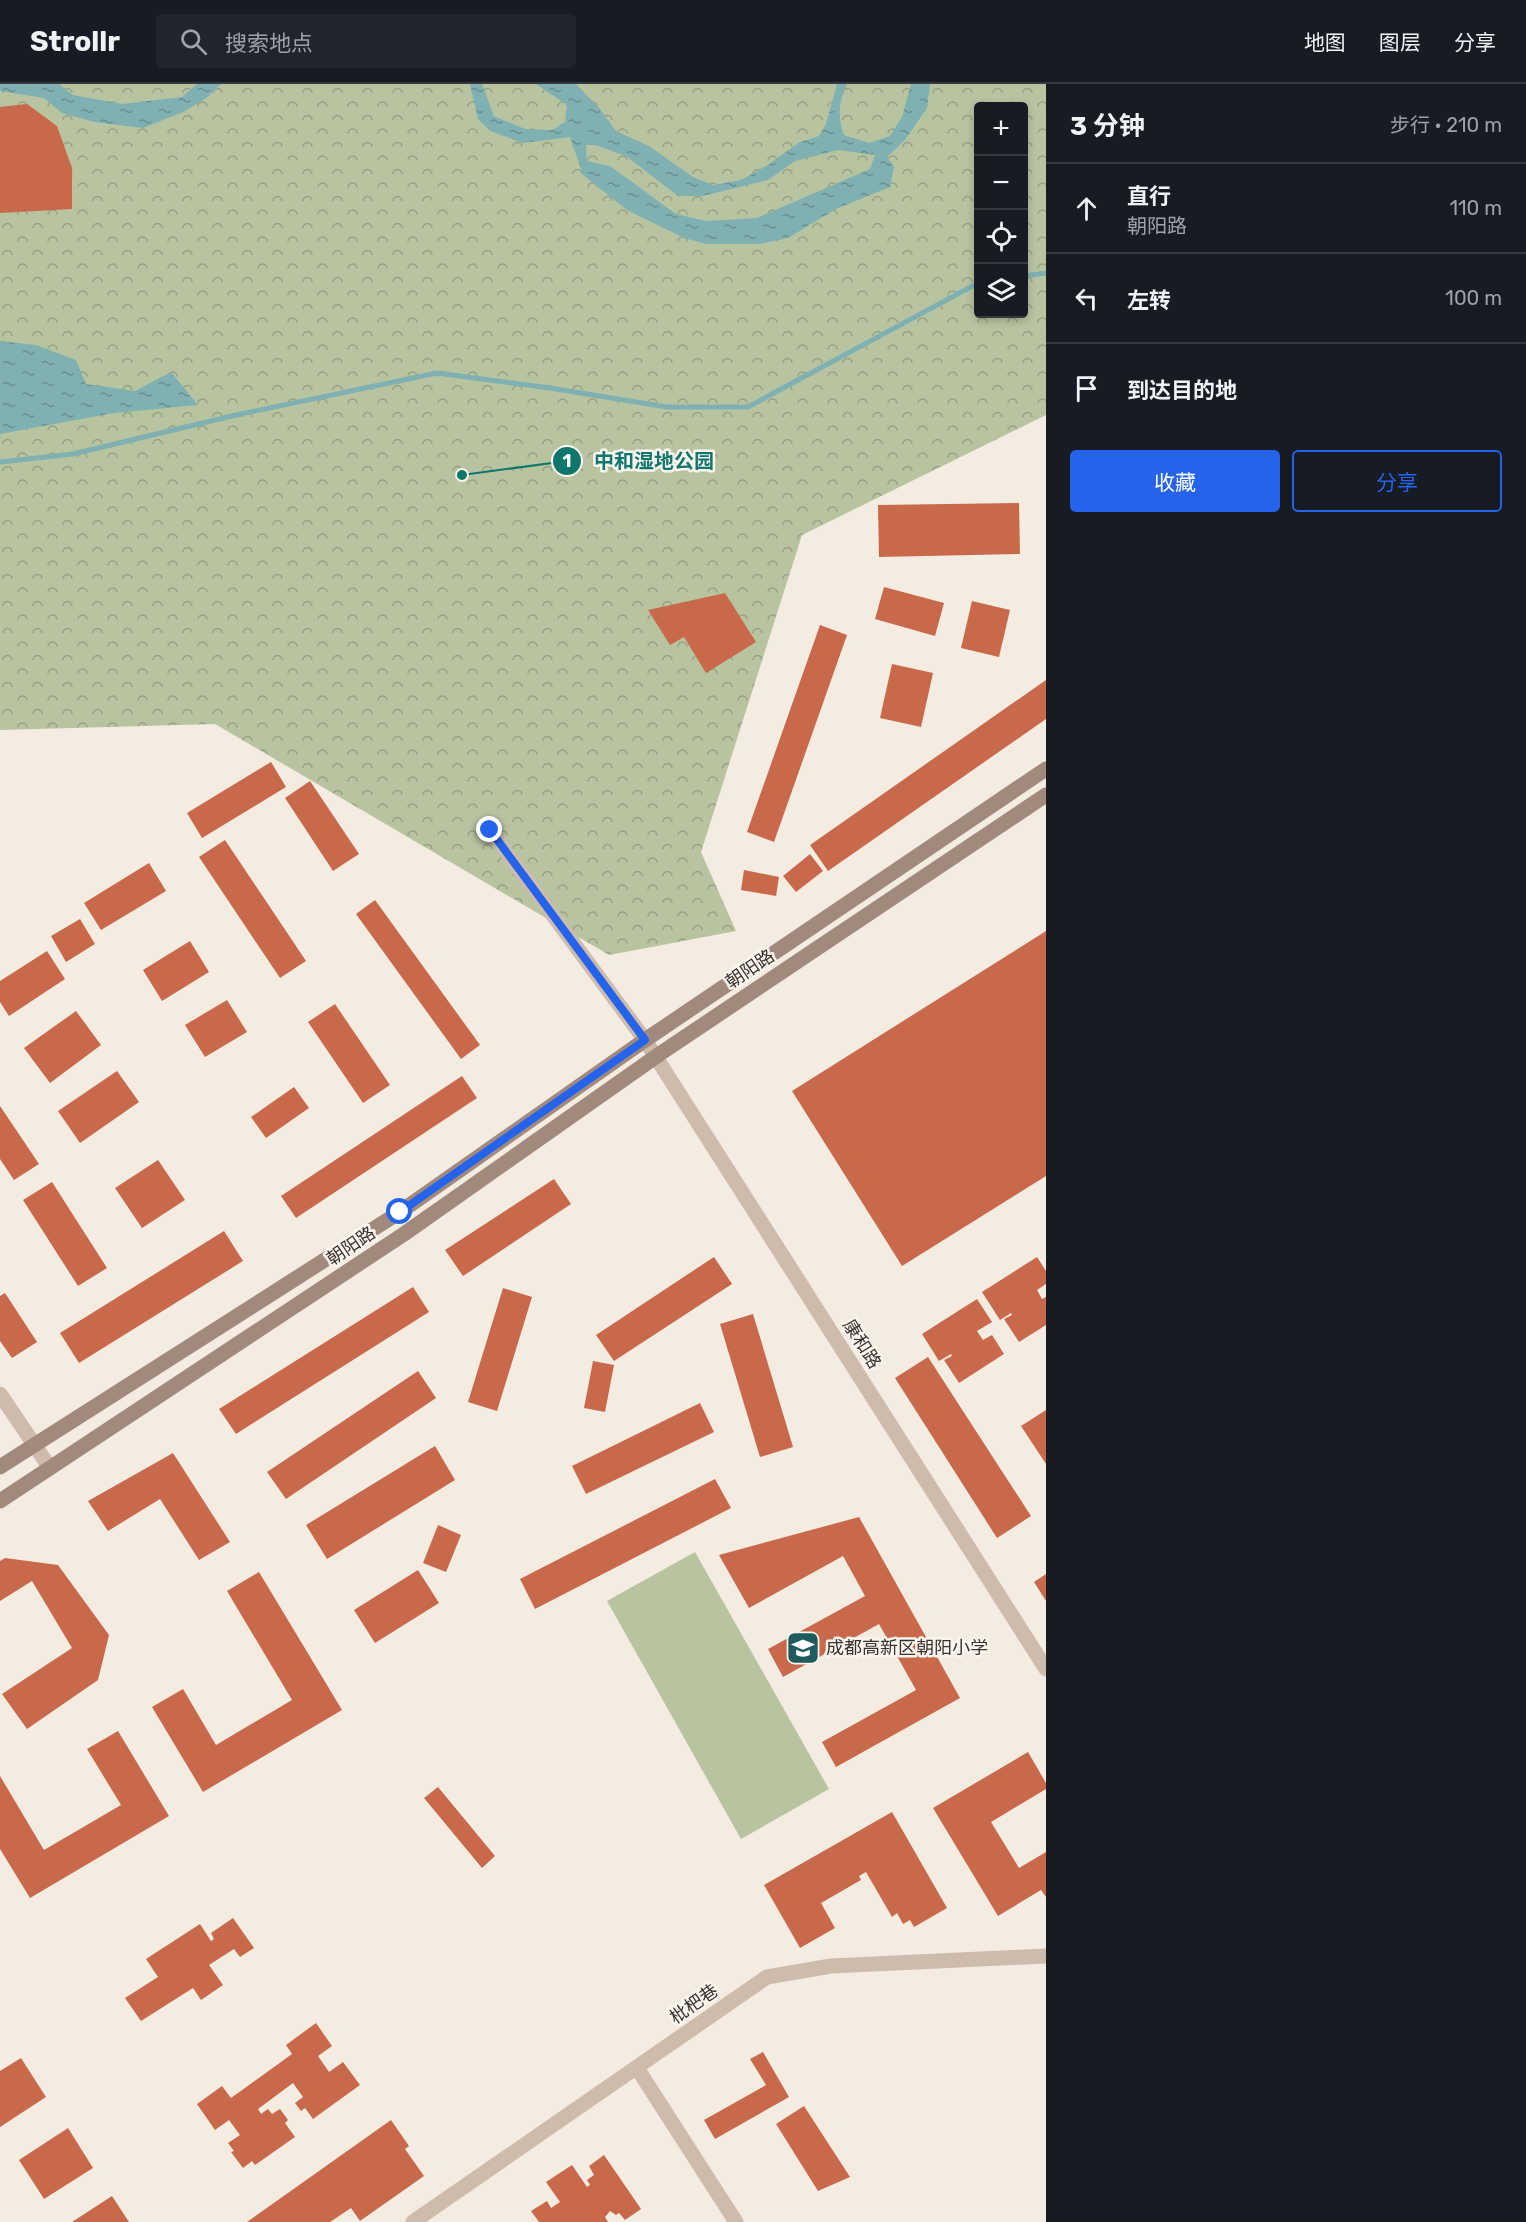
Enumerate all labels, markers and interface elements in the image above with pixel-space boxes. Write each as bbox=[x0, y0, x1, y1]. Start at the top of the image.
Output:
search box bbox=[156, 14, 576, 68]
text: Strollr bbox=[30, 25, 120, 58]
icon: search bbox=[177, 25, 210, 58]
text: 搜索地点 bbox=[225, 30, 313, 57]
text: 地图 bbox=[1304, 30, 1346, 55]
text: 图层 bbox=[1379, 30, 1421, 55]
text: 分享 bbox=[1454, 30, 1496, 55]
map controls bbox=[974, 102, 1028, 318]
button: + bbox=[974, 102, 1028, 156]
text: 3 分钟 bbox=[1070, 111, 1145, 142]
text: 步行 · 210 m bbox=[1390, 113, 1502, 137]
button: − bbox=[974, 156, 1028, 210]
text: 直行 bbox=[1127, 183, 1171, 210]
icon: ahead bbox=[1070, 192, 1103, 225]
text: 110 m bbox=[1450, 196, 1502, 220]
button: locate bbox=[974, 210, 1028, 264]
text: 朝阳路 bbox=[1127, 214, 1187, 238]
button: layers bbox=[974, 264, 1028, 318]
icon: left bbox=[1070, 282, 1103, 315]
text: 100 m bbox=[1445, 286, 1502, 310]
text: 左转 bbox=[1127, 287, 1171, 314]
icon: arrive bbox=[1070, 372, 1103, 405]
text: 到达目的地 bbox=[1127, 377, 1237, 404]
callout: 中和湿地公园 bbox=[552, 442, 726, 480]
text: 中和湿地公园 bbox=[594, 449, 714, 473]
text: 1 bbox=[563, 450, 571, 472]
button: 收藏 bbox=[1070, 450, 1280, 512]
button: 分享 bbox=[1292, 450, 1502, 512]
route end bbox=[476, 816, 502, 842]
street label: 朝阳路 bbox=[721, 945, 779, 993]
route start bbox=[386, 1198, 412, 1224]
street label: 朝阳路 bbox=[322, 1222, 380, 1270]
street label: 康和路 bbox=[838, 1315, 886, 1373]
school or university icon: 成都高新区朝阳小学 bbox=[785, 1630, 821, 1666]
place label: 成都高新区朝阳小学 bbox=[826, 1637, 988, 1659]
street label: 枇杷巷 bbox=[666, 1980, 722, 2028]

